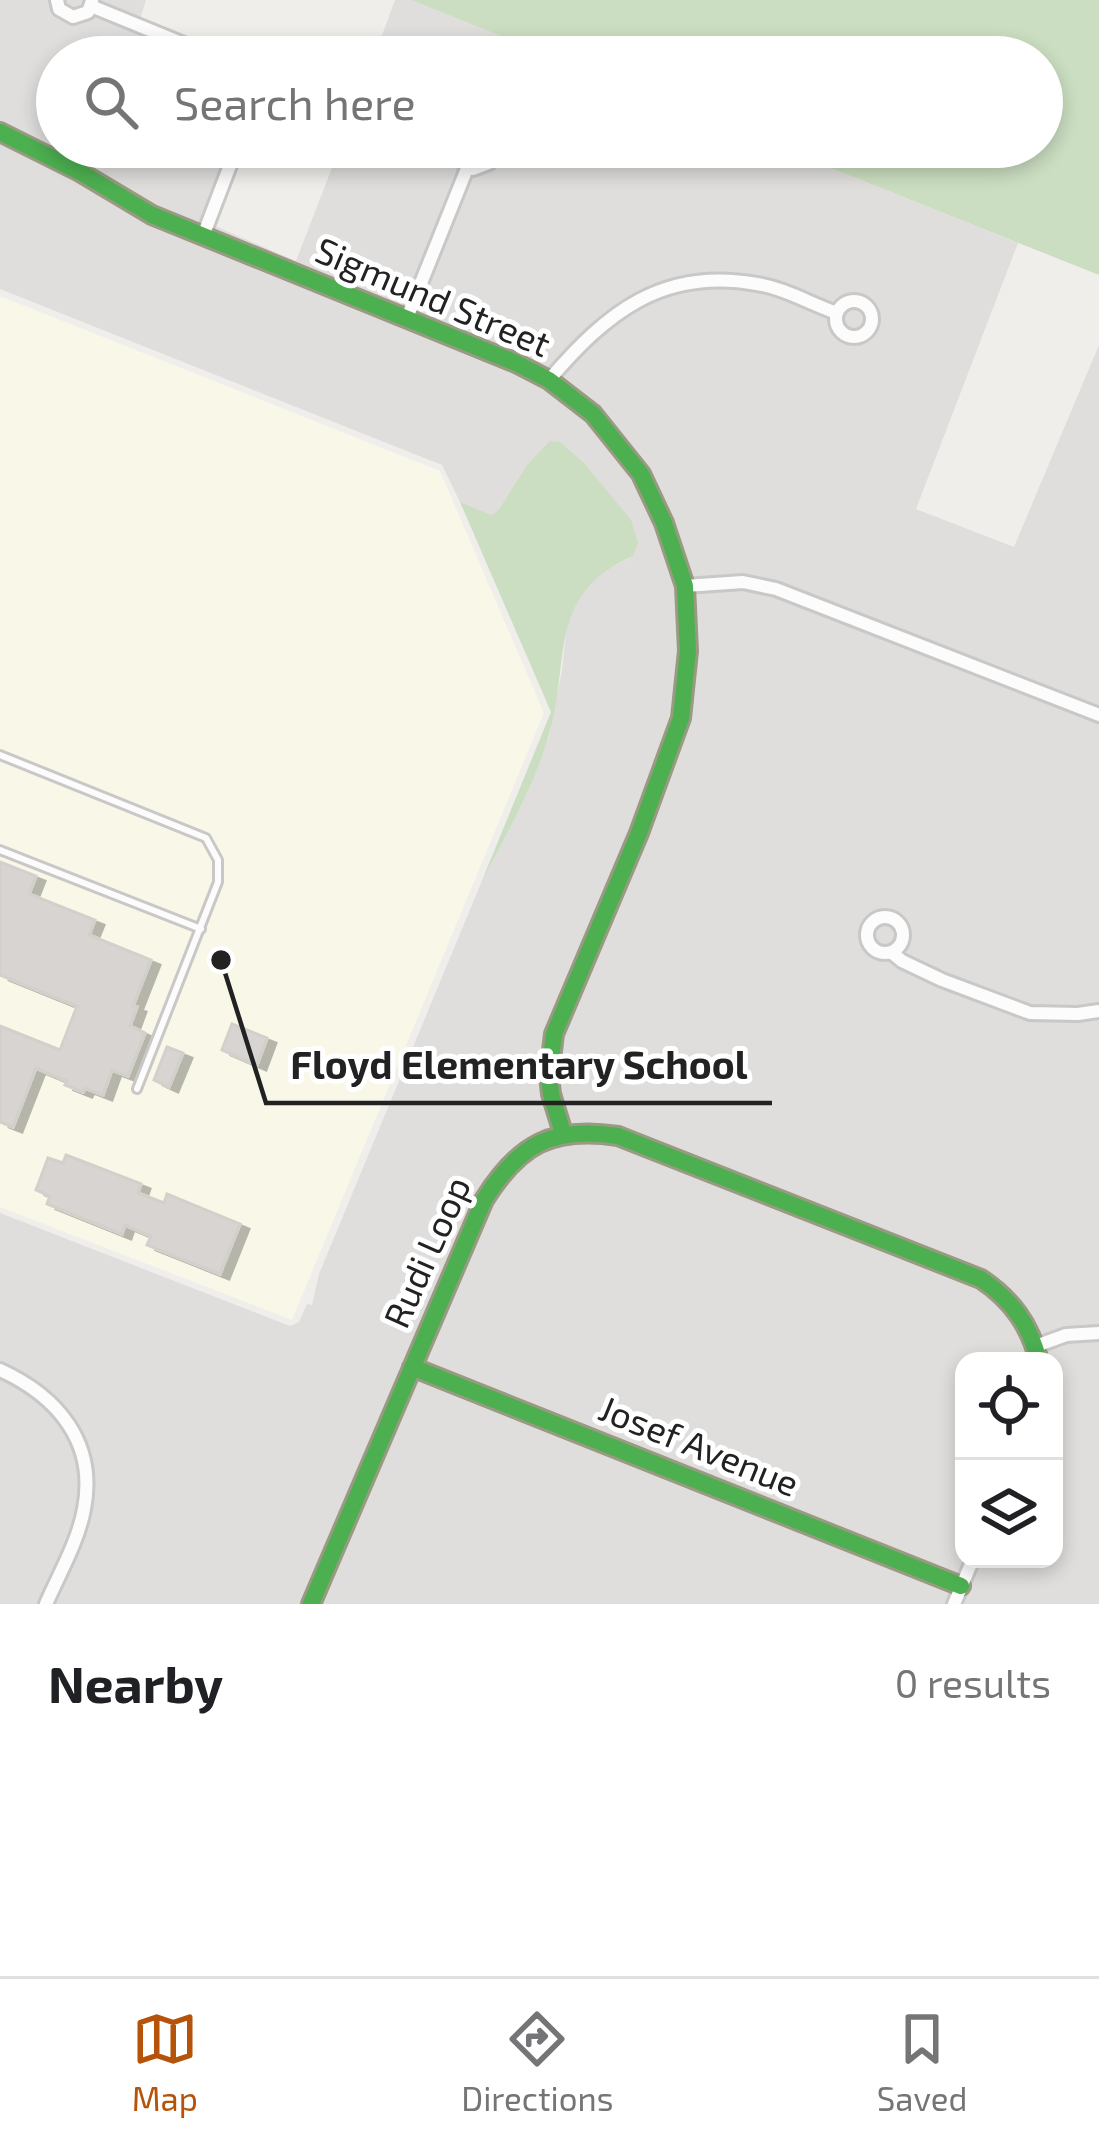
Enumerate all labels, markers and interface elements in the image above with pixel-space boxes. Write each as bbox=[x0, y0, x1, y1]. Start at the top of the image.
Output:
search box bbox=[36, 36, 1063, 168]
icon: search bbox=[78, 69, 144, 135]
text: Search here bbox=[174, 75, 416, 129]
street label: Sigmund Street bbox=[310, 227, 557, 364]
callout: Floyd Elementary School bbox=[266, 1028, 772, 1103]
text: Floyd Elementary School bbox=[290, 1040, 748, 1088]
street label: Rudi Loop bbox=[373, 1169, 478, 1333]
map controls bbox=[955, 1352, 1063, 1568]
button: locate bbox=[955, 1352, 1063, 1460]
street label: Josef Avenue bbox=[594, 1385, 805, 1504]
button: layers bbox=[955, 1460, 1063, 1568]
text: Nearby bbox=[48, 1652, 223, 1713]
text: 0 results bbox=[895, 1659, 1051, 1706]
tab: Map bbox=[132, 2006, 198, 2118]
tab: Directions bbox=[461, 2006, 613, 2118]
tab: Saved bbox=[877, 2006, 967, 2118]

